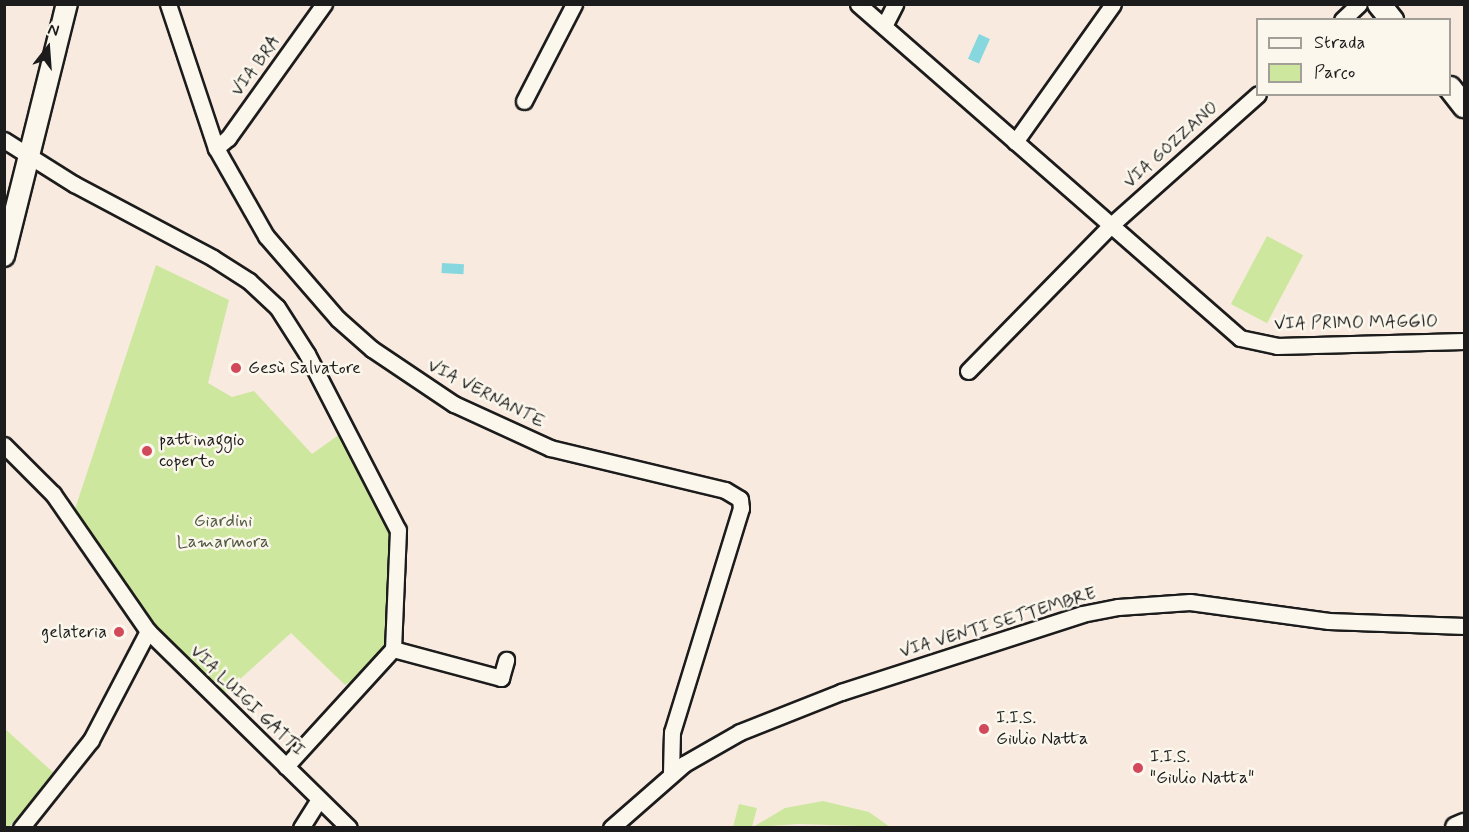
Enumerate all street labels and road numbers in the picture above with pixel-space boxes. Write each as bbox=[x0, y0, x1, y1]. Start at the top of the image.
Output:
street label: VIA BRA bbox=[227, 31, 285, 101]
street label: VIA GOZZANO bbox=[1119, 97, 1223, 193]
street label: VIA PRIMO MAGGIO bbox=[1270, 311, 1442, 335]
street label: VIA VERNANTE bbox=[425, 356, 547, 432]
street label: VIA VENTI SETTEMBRE bbox=[897, 583, 1099, 663]
street label: VIA LUIGI GATTI bbox=[186, 641, 308, 761]

